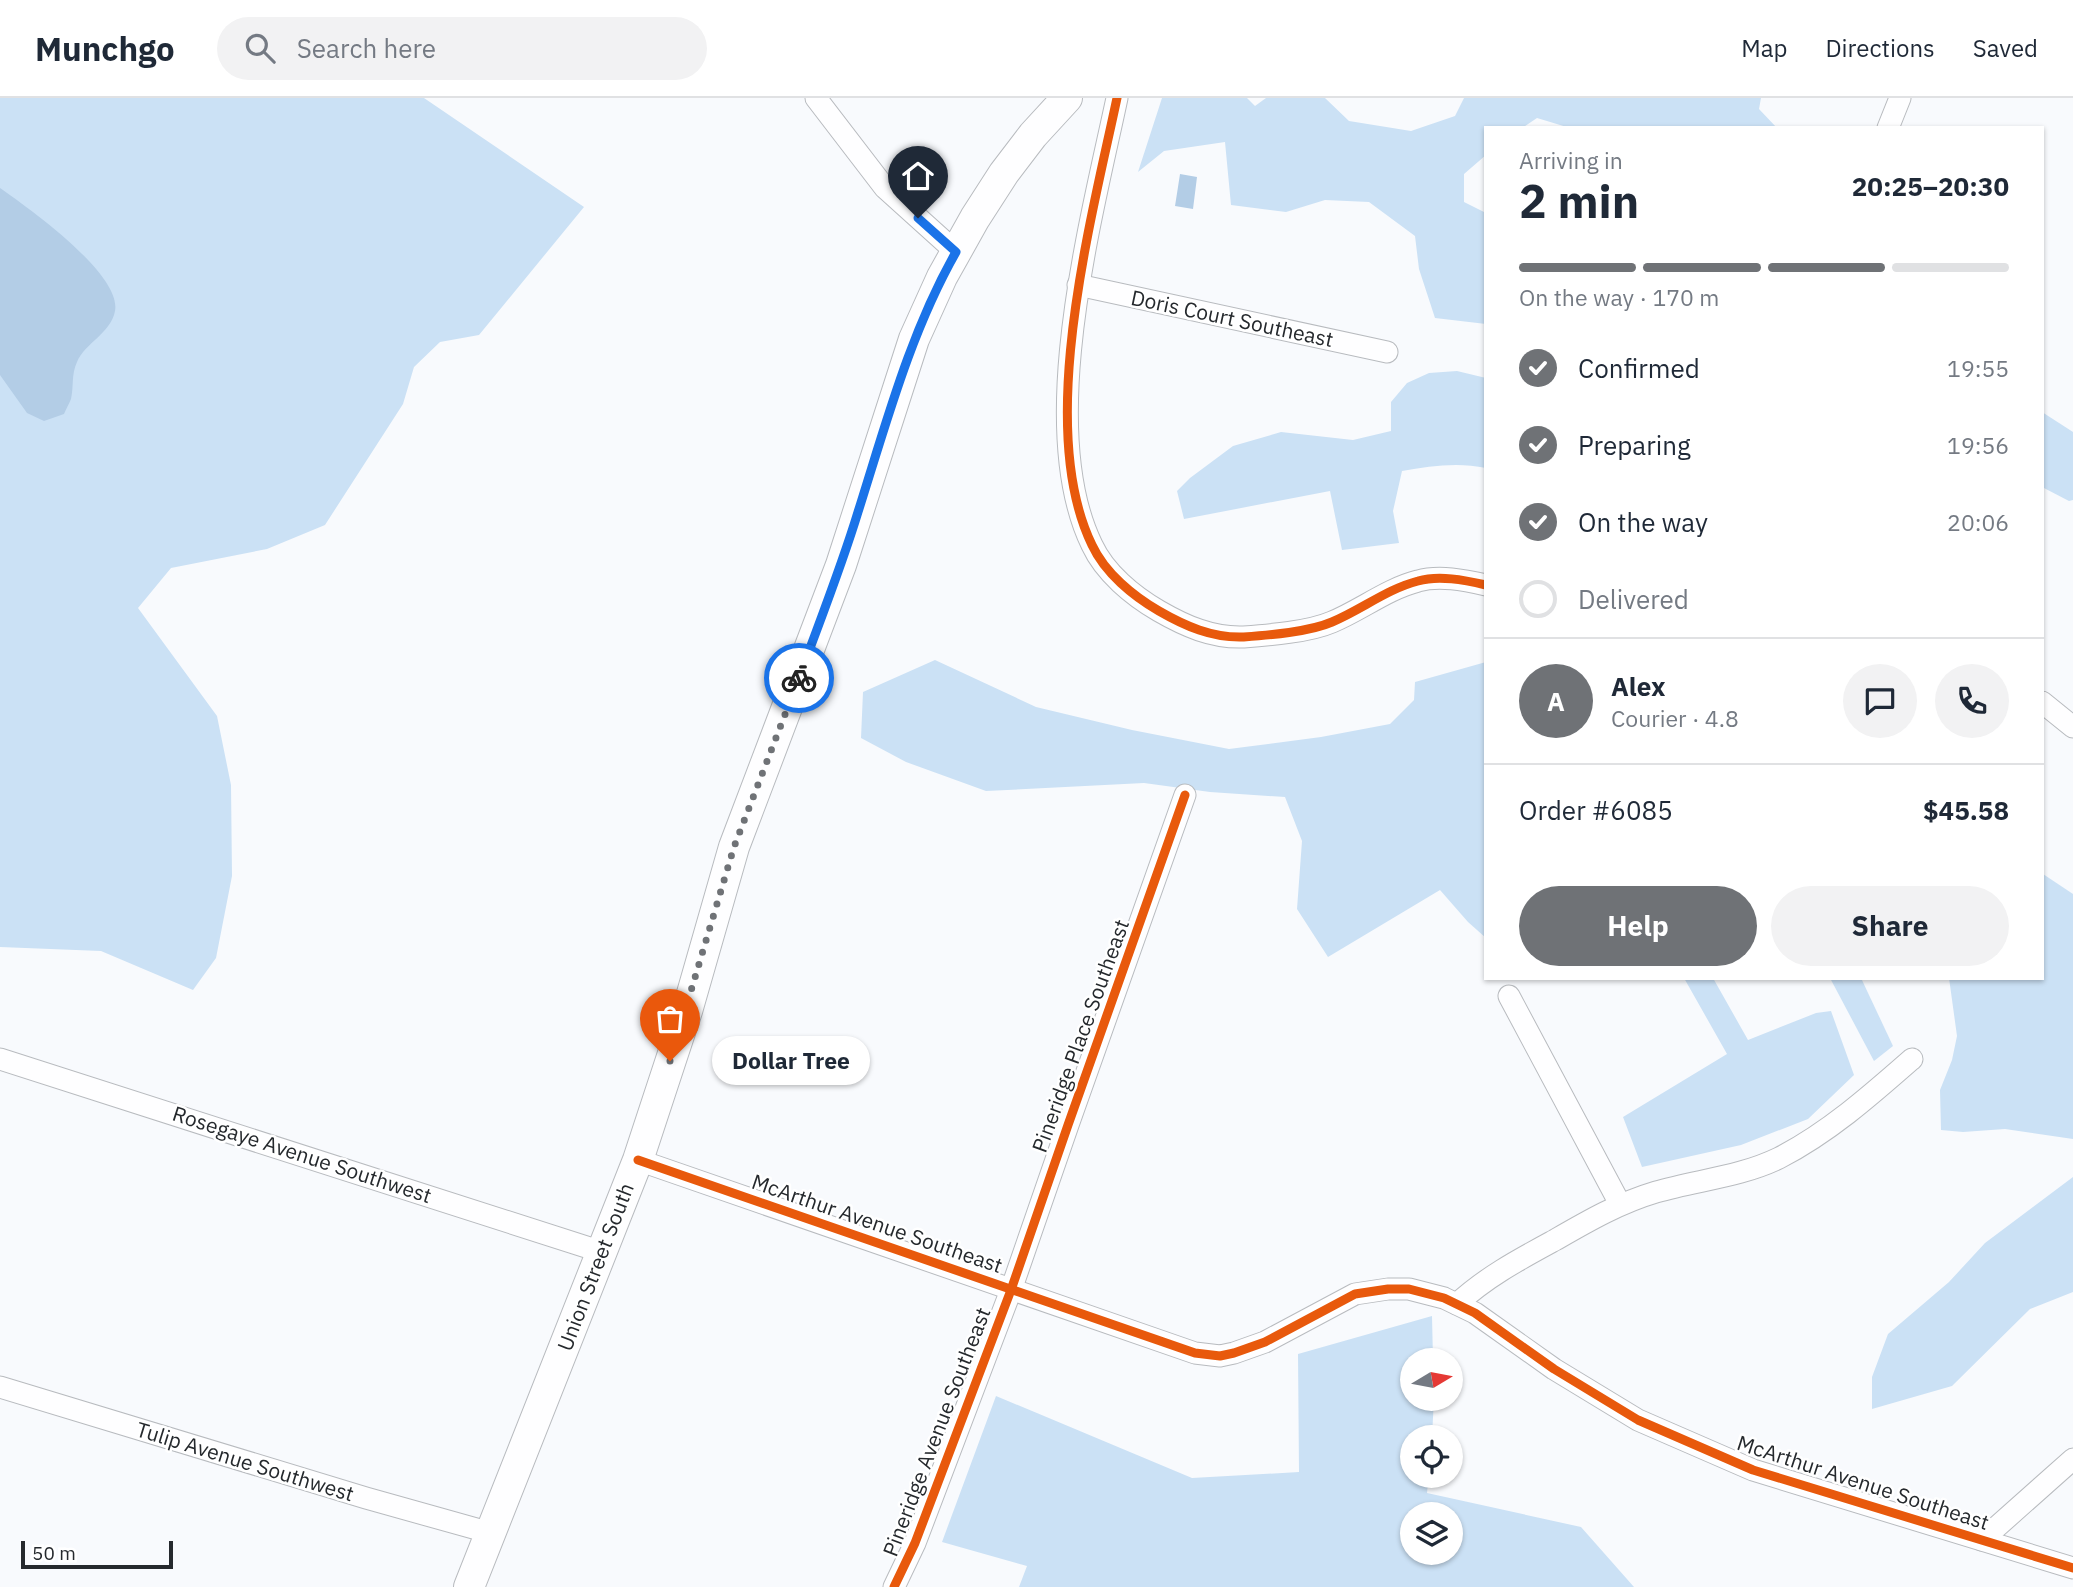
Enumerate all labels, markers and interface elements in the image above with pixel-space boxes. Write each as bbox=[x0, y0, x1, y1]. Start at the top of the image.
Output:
search box bbox=[217, 17, 707, 80]
text: Munchgo bbox=[35, 27, 175, 70]
icon: search bbox=[241, 29, 279, 67]
text: Search here bbox=[297, 31, 436, 65]
text: Map bbox=[1741, 32, 1787, 64]
text: Directions bbox=[1825, 32, 1935, 64]
text: Saved bbox=[1973, 32, 2038, 64]
text: Arriving in bbox=[1519, 145, 1623, 175]
pin bbox=[888, 146, 948, 218]
icon: home bbox=[899, 157, 937, 195]
text: 20:25–20:30 bbox=[1852, 169, 2009, 203]
text: 2 min bbox=[1519, 171, 1639, 231]
text: On the way · 170 m bbox=[1519, 282, 1719, 312]
street label: Doris Court Southeast bbox=[1128, 283, 1336, 353]
icon: check bbox=[1519, 349, 1557, 387]
text: Confirmed bbox=[1578, 351, 1700, 385]
text: 19:55 bbox=[1947, 353, 2009, 383]
icon: check bbox=[1519, 426, 1557, 464]
text: Preparing bbox=[1578, 428, 1691, 462]
text: 19:56 bbox=[1947, 430, 2009, 460]
icon: check bbox=[1519, 503, 1557, 541]
text: On the way bbox=[1578, 505, 1708, 539]
text: 20:06 bbox=[1947, 507, 2009, 537]
text: Delivered bbox=[1578, 582, 1689, 616]
courier bbox=[764, 643, 834, 713]
icon: bike bbox=[780, 659, 818, 697]
button: chat bbox=[1843, 664, 1917, 738]
button: phone bbox=[1935, 664, 2009, 738]
text: Alex bbox=[1611, 669, 1665, 703]
text: A bbox=[1547, 684, 1565, 718]
text: Courier · 4.8 bbox=[1611, 703, 1739, 733]
text: Order #6085 bbox=[1519, 793, 1673, 827]
text: $45.58 bbox=[1923, 793, 2009, 827]
button: Help bbox=[1519, 886, 1757, 966]
button: Share bbox=[1771, 886, 2009, 966]
street label: Pineridge Place Southeast bbox=[1025, 915, 1135, 1156]
pin bbox=[640, 989, 700, 1061]
icon: bag bbox=[651, 1000, 689, 1038]
callout: Dollar Tree bbox=[712, 1037, 870, 1086]
text: Dollar Tree bbox=[732, 1045, 850, 1075]
street label: Rosegaye Avenue Southwest bbox=[169, 1099, 435, 1209]
street label: McArthur Avenue Southeast bbox=[748, 1167, 1006, 1279]
street label: Union Street South bbox=[550, 1179, 640, 1355]
street label: Pineridge Avenue Southeast bbox=[876, 1303, 997, 1560]
north arrow bbox=[1400, 1348, 1463, 1410]
map controls bbox=[1400, 1348, 1463, 1565]
street label: Tulip Avenue Southwest bbox=[133, 1415, 358, 1507]
button: locate bbox=[1400, 1425, 1463, 1488]
street label: McArthur Avenue Southeast bbox=[1734, 1428, 1993, 1536]
button: layers bbox=[1400, 1502, 1463, 1565]
scale bar bbox=[21, 1538, 173, 1570]
text: 50 m bbox=[32, 1541, 76, 1565]

